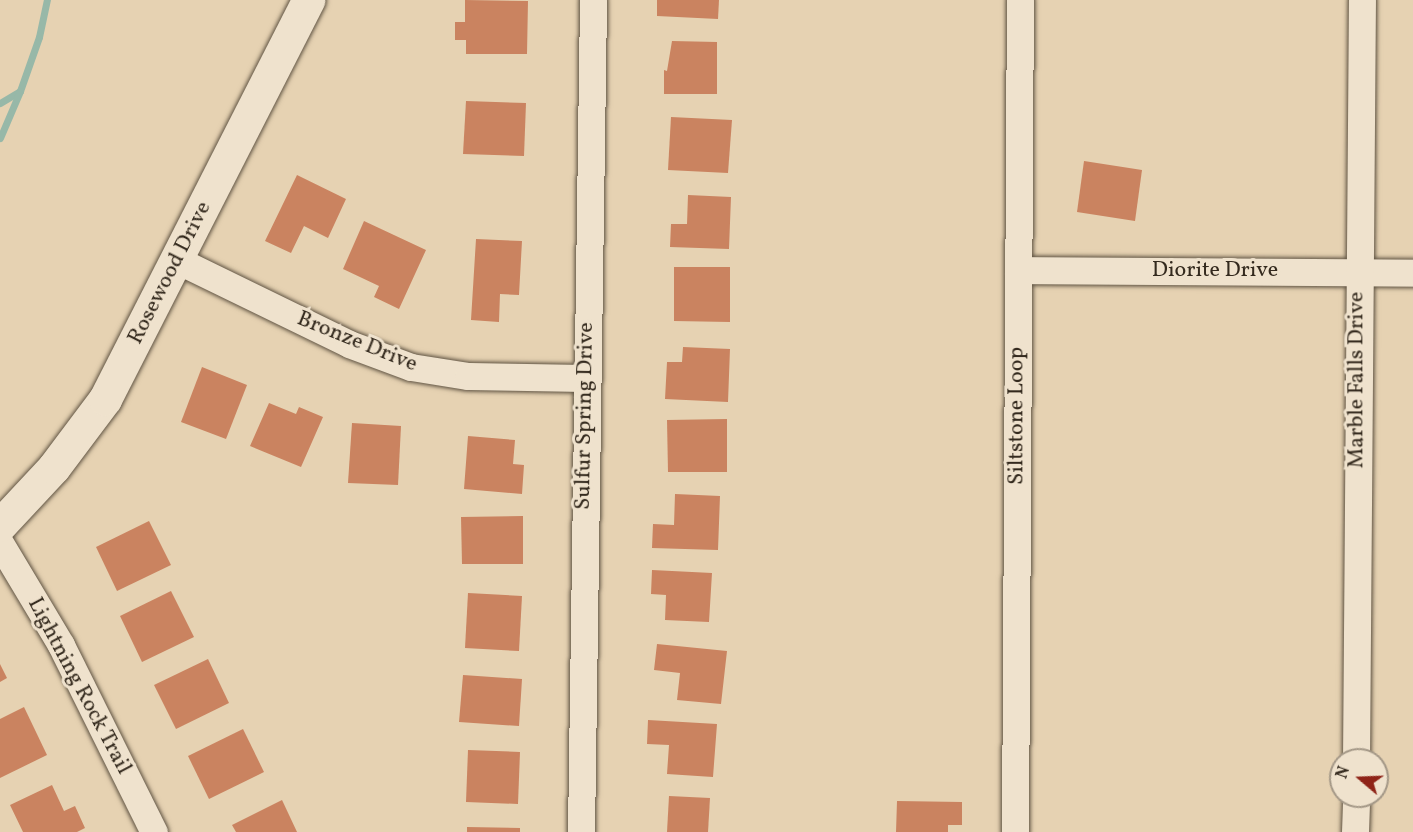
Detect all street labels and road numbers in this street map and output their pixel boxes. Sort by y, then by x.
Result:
street label: Rosewood Drive [123,197,217,349]
street label: Diorite Drive [1152,258,1278,284]
street label: Marble Falls Drive [1344,292,1370,468]
street label: Bronze Drive [293,306,421,378]
street label: Sulfur Spring Drive [570,322,600,510]
street label: Siltstone Loop [1004,347,1030,485]
street label: Lightning Rock Trail [21,593,137,779]

